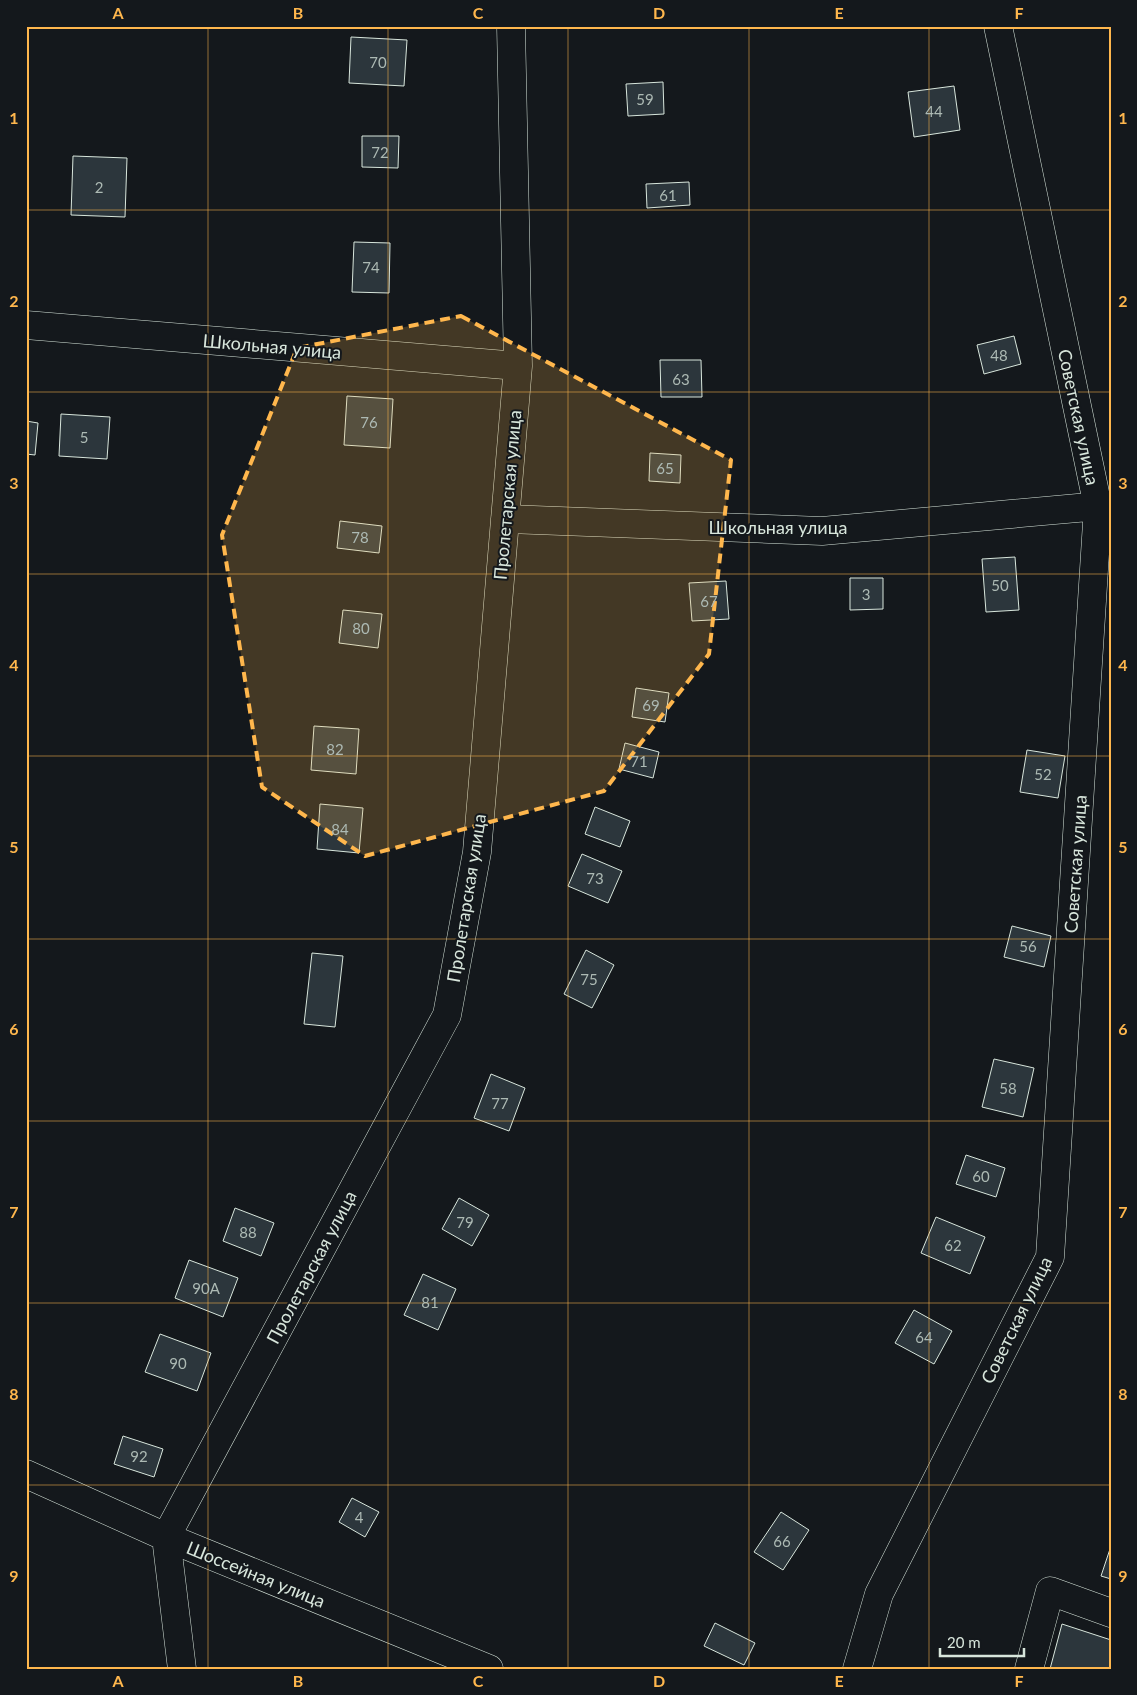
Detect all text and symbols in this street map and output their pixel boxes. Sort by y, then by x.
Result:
text: A [111,3,124,22]
text: B [293,3,303,22]
text: C [473,3,484,22]
text: D [653,3,665,22]
text: E [834,3,844,22]
text: F [1014,3,1024,22]
house number: 70 [369,53,387,71]
house number: 59 [636,90,654,108]
house number: 44 [925,102,943,120]
text: 1 [9,108,19,127]
text: 1 [1118,108,1128,127]
house number: 72 [371,143,389,161]
house number: 2 [95,178,103,196]
house number: 61 [659,186,677,204]
house number: 74 [362,258,380,276]
text: 2 [9,291,19,310]
text: 2 [1118,291,1128,310]
street label: Школьная улица [202,329,342,363]
house number: 48 [990,346,1008,364]
street label: Советская улица [1054,347,1104,487]
house number: 63 [672,370,690,388]
street label: Пролетарская улица [489,409,525,581]
house number: 76 [360,413,378,431]
house number: 5 [80,428,88,446]
house number: 65 [656,459,674,477]
text: 3 [9,473,19,492]
text: 3 [1118,473,1128,492]
street label: Школьная улица [708,516,848,538]
house number: 78 [351,528,369,546]
house number: 50 [991,576,1009,594]
house number: 3 [862,585,870,603]
house number: 67 [700,592,718,610]
house number: 80 [352,619,370,637]
text: 4 [9,655,19,674]
text: 4 [1118,655,1128,674]
house number: 69 [642,696,660,714]
house number: 82 [326,740,344,758]
house number: 71 [630,752,648,770]
house number: 52 [1034,765,1052,783]
street label: Советская улица [1059,794,1091,934]
street label: Пролетарская улица [442,812,490,984]
house number: 84 [331,820,349,838]
text: 5 [9,837,19,856]
text: 5 [1118,837,1128,856]
house number: 73 [586,869,604,887]
house number: 56 [1019,937,1037,955]
house number: 75 [580,970,598,988]
text: 6 [9,1019,19,1038]
text: 6 [1118,1019,1128,1038]
house number: 58 [999,1079,1017,1097]
house number: 77 [491,1094,509,1112]
house number: 60 [972,1167,990,1185]
street label: Пролетарская улица [261,1187,361,1347]
text: 7 [9,1202,19,1221]
text: 7 [1118,1202,1128,1221]
house number: 79 [456,1213,474,1231]
house number: 88 [239,1223,257,1241]
house number: 62 [944,1236,962,1254]
street label: Советская улица [976,1253,1056,1387]
house number: 90А [192,1279,221,1297]
house number: 81 [421,1293,439,1311]
house number: 64 [915,1328,933,1346]
house number: 90 [169,1354,187,1372]
text: 8 [9,1384,19,1403]
text: 8 [1118,1384,1128,1403]
house number: 92 [130,1447,148,1465]
house number: 4 [355,1508,364,1526]
house number: 66 [773,1532,791,1550]
street label: Шоссейная улица [183,1536,329,1612]
text: 9 [9,1566,19,1585]
text: 9 [1118,1566,1128,1585]
scale bar [940,1625,1023,1657]
text: 20 m [947,1633,981,1651]
text: A [111,1671,124,1690]
text: B [293,1671,303,1690]
text: C [473,1671,484,1690]
text: D [653,1671,665,1690]
text: E [834,1671,844,1690]
text: F [1014,1671,1024,1690]

